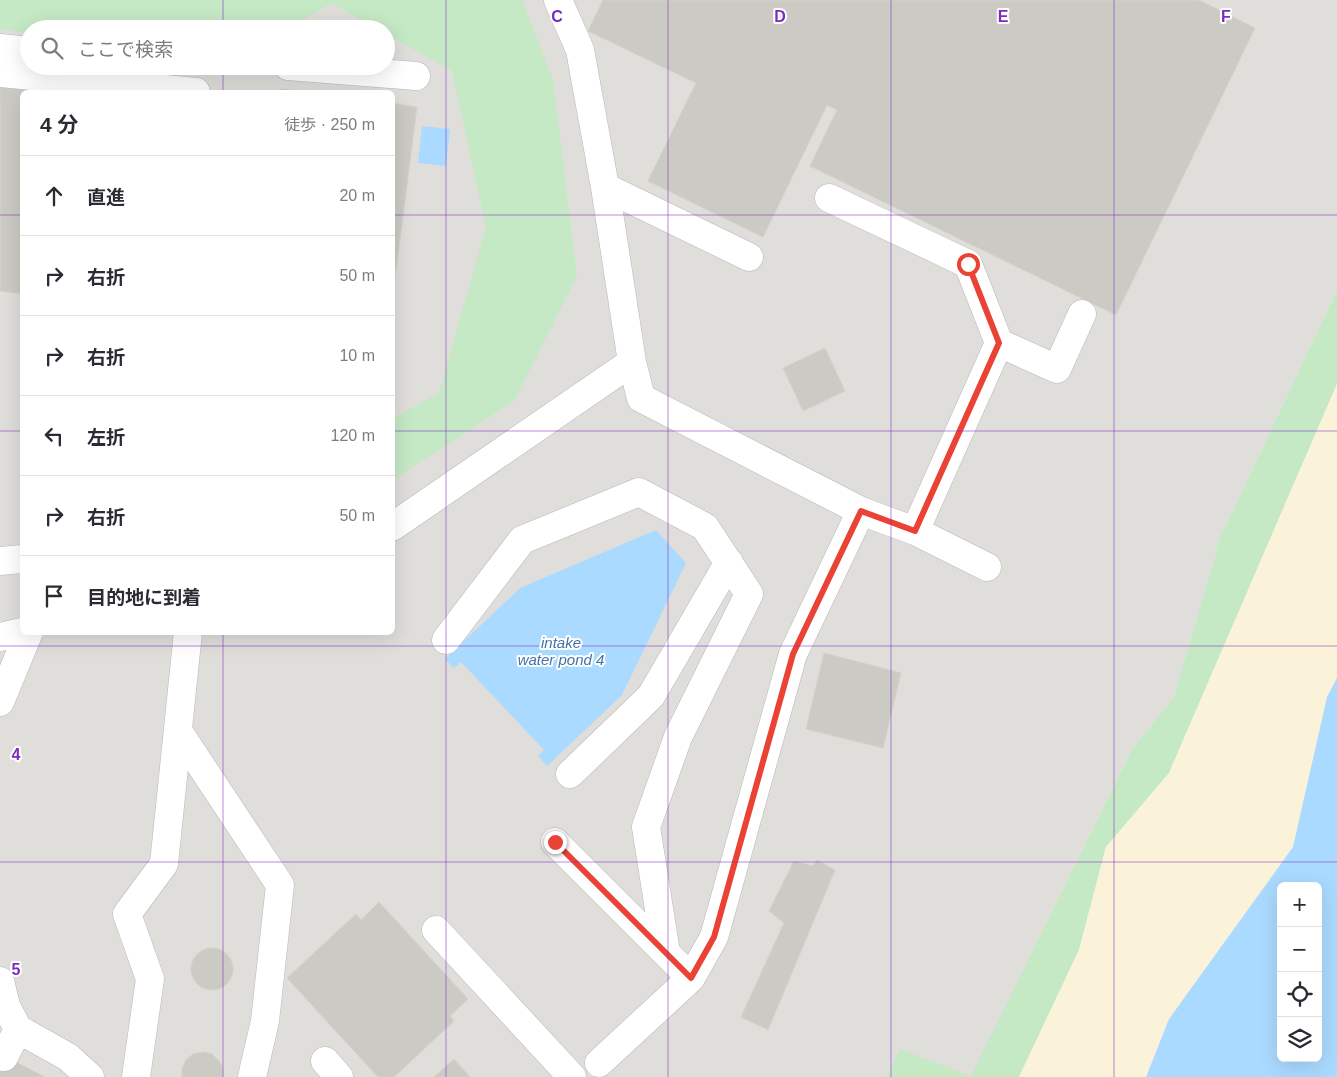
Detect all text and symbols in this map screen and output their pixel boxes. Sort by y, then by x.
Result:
text: C [551,8,563,25]
text: D [774,8,786,25]
text: E [998,8,1009,25]
text: F [1221,8,1231,25]
search box [20,20,395,75]
icon: search [38,34,66,62]
text: ここで検索 [78,39,173,60]
text: 4 分 [40,113,79,136]
text: 徒歩 · 250 m [284,116,375,133]
icon: ahead [40,182,68,210]
text: 直進 [87,187,125,208]
text: 20 m [339,187,375,204]
route start [957,253,980,276]
icon: right [40,262,68,290]
text: 右折 [87,267,125,288]
text: 50 m [339,267,375,284]
icon: right [40,342,68,370]
text: 右折 [87,347,125,368]
text: 10 m [339,347,375,364]
icon: left [40,422,68,450]
text: 左折 [87,427,125,448]
text: 120 m [331,427,375,444]
icon: right [40,502,68,530]
text: 右折 [87,507,125,528]
text: 50 m [339,507,375,524]
icon: arrive [40,582,68,610]
text: 目的地に到着 [87,587,201,608]
water label: intake water pond 4 [518,634,604,668]
text: 4 [12,746,21,763]
route end [544,831,567,854]
map controls [1277,882,1322,1062]
button: + [1277,882,1322,927]
button: − [1277,927,1322,972]
text: 5 [12,961,21,978]
button: locate [1277,972,1322,1017]
button: layers [1277,1017,1322,1062]

